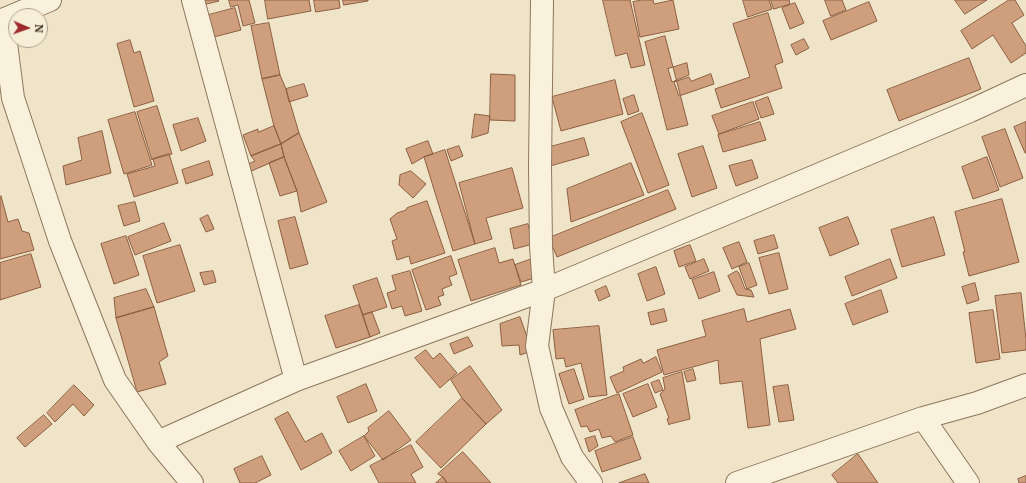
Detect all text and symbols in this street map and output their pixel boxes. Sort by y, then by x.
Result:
north arrow [8,8,48,48]
text: N [32,24,46,33]

